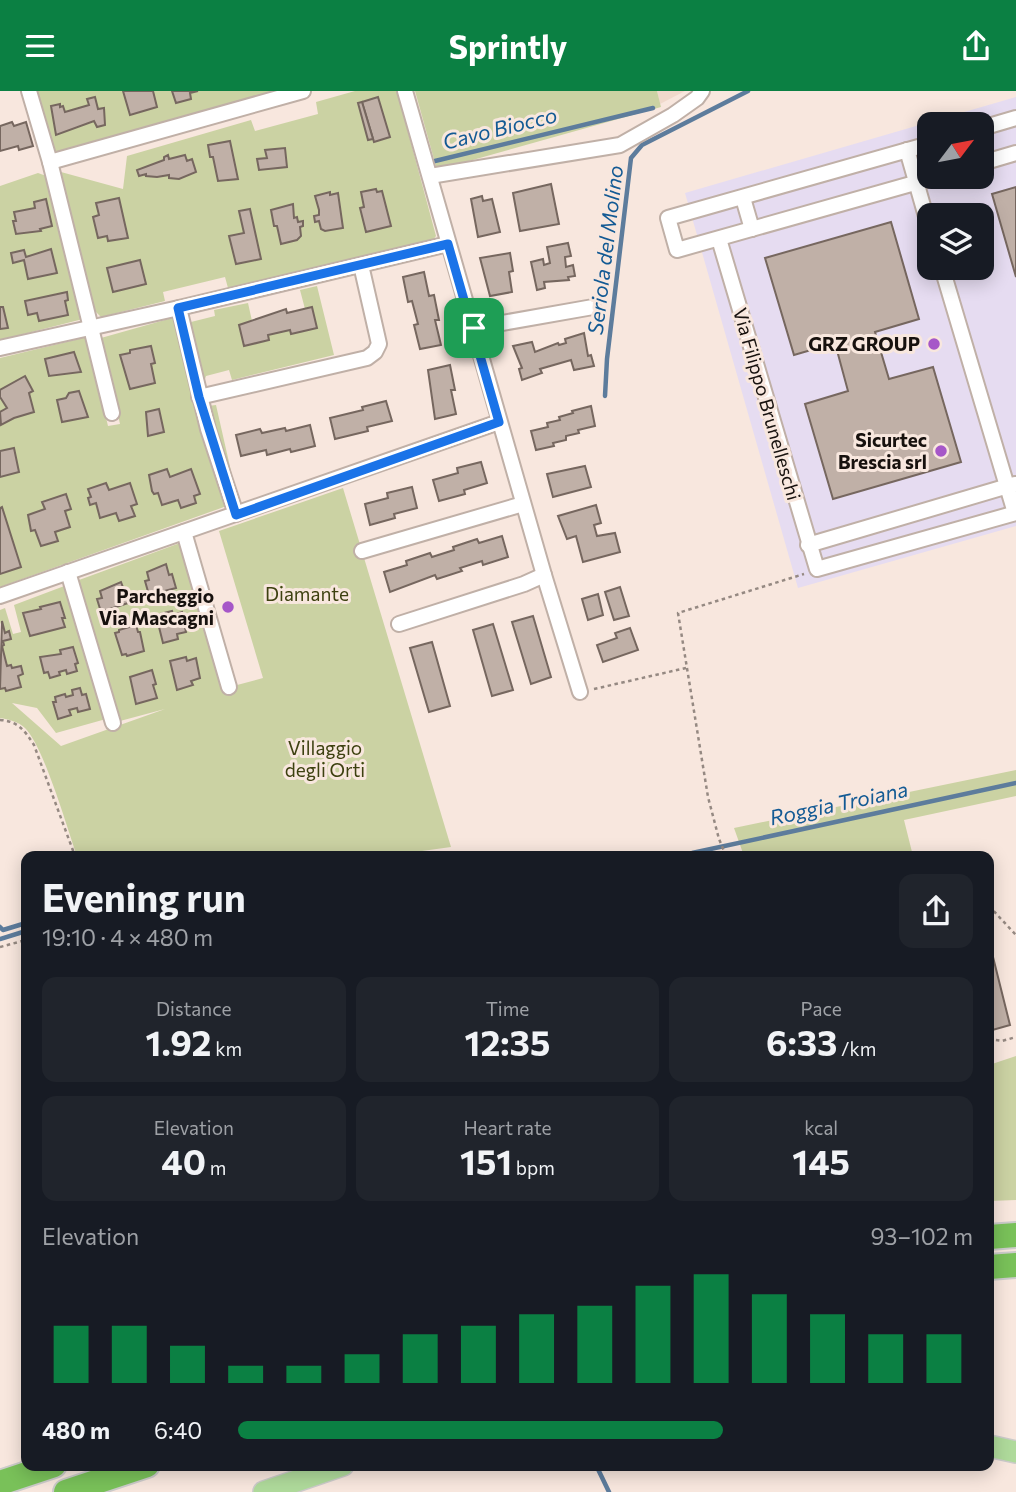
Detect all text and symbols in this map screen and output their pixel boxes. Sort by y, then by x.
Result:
text: Sprintly [449,26,567,66]
icon: menu [21,27,59,65]
icon: share [957,27,995,65]
water label: Cavo Biocco [440,101,559,154]
north arrow [917,112,994,189]
map controls [917,112,994,280]
water label: Seriola del Molino [582,164,627,336]
button: layers [917,203,994,280]
pin [444,298,504,358]
street label: Via Filippo Brunelleschi [729,305,806,503]
icon: arrive [455,309,493,347]
place label: GRZ GROUP [808,332,920,355]
marker: GRZ GROUP [926,336,942,352]
place label: Sicurtec Brescia srl [838,428,927,473]
marker: Sicurtec Brescia srl [933,443,949,459]
park label: Diamante [265,582,349,605]
place label: Parcheggio Via Mascagni [99,584,214,629]
marker: Parcheggio Via Mascagni [220,599,236,615]
park label: Villaggio degli Orti [285,736,365,781]
water label: Roggia Troiana [767,776,910,829]
text: Evening run [42,873,246,920]
button: share [899,874,973,948]
text: 19:10 · 4 × 480 m [42,923,213,951]
text: Distance [156,997,232,1020]
text: Time [486,997,529,1020]
text: Pace [801,997,842,1020]
text: 1.92 [146,1020,212,1063]
text: 12:35 [465,1020,550,1063]
text: 6:33 [766,1020,837,1063]
text: km [212,1037,242,1060]
text: /km [837,1037,876,1060]
text: Elevation [154,1116,234,1139]
text: Heart rate [463,1116,552,1139]
text: kcal [804,1116,838,1139]
text: 40 [161,1139,206,1182]
text: 151 [460,1139,512,1182]
text: 145 [792,1139,850,1182]
text: m [206,1156,226,1179]
text: bpm [512,1156,555,1179]
text: Elevation [42,1222,139,1250]
text: 93–102 m [870,1222,973,1250]
text: 480 m [42,1416,110,1444]
text: 6:40 [154,1416,202,1444]

